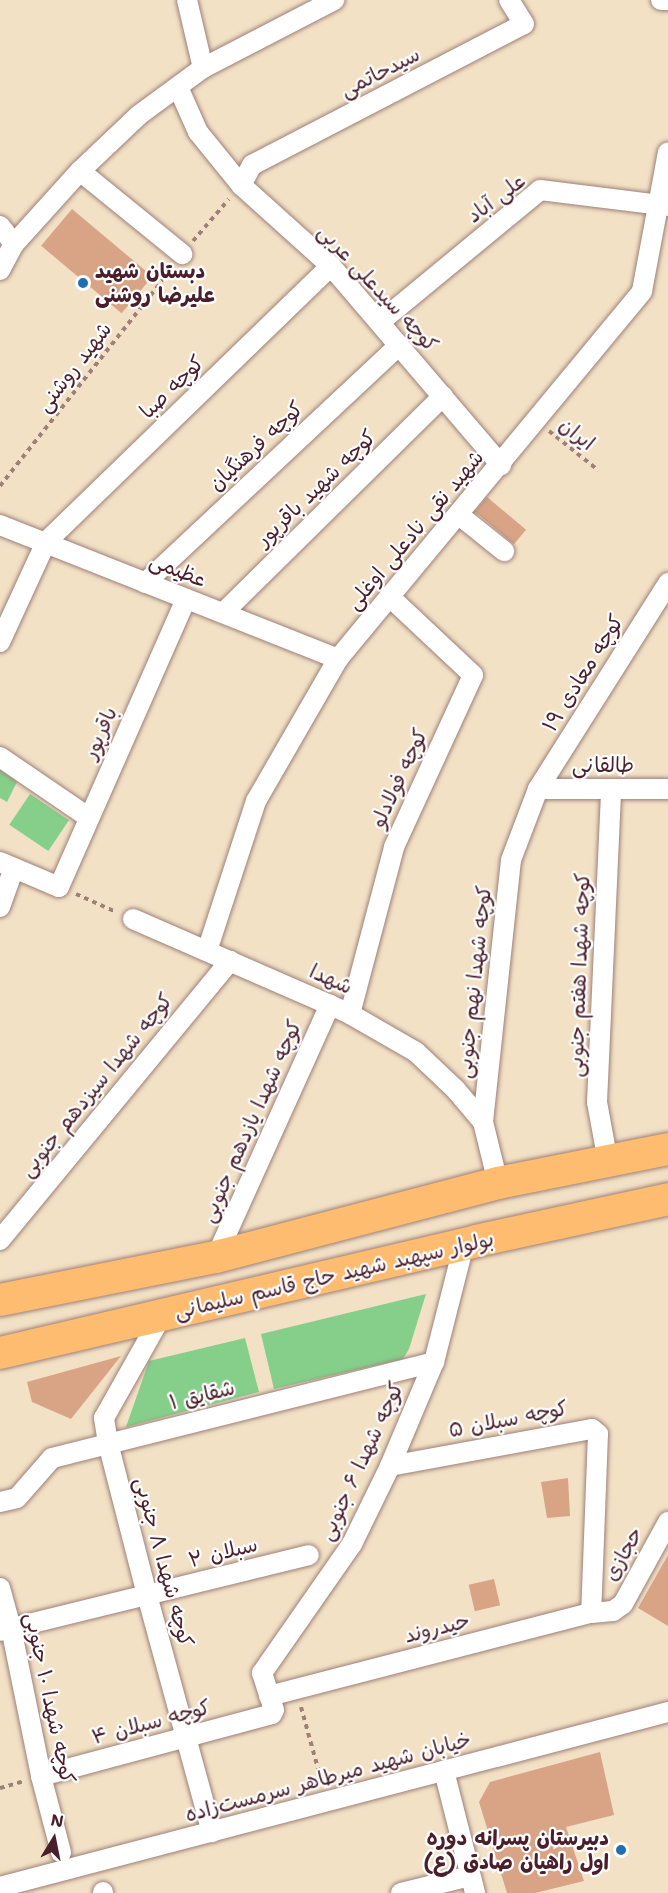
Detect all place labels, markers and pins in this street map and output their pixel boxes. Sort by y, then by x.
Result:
place label: دبستان شهید علیرضا روشنی [95,258,215,308]
marker: دبستان شهید علیرضا روشنی [76,276,90,290]
place label: دبیرستان پسرانه دوره اول راهیان صادق (ع) [423,1825,609,1875]
marker: دبیرستان پسرانه دوره اول راهیان صادق (ع) [614,1843,628,1857]

